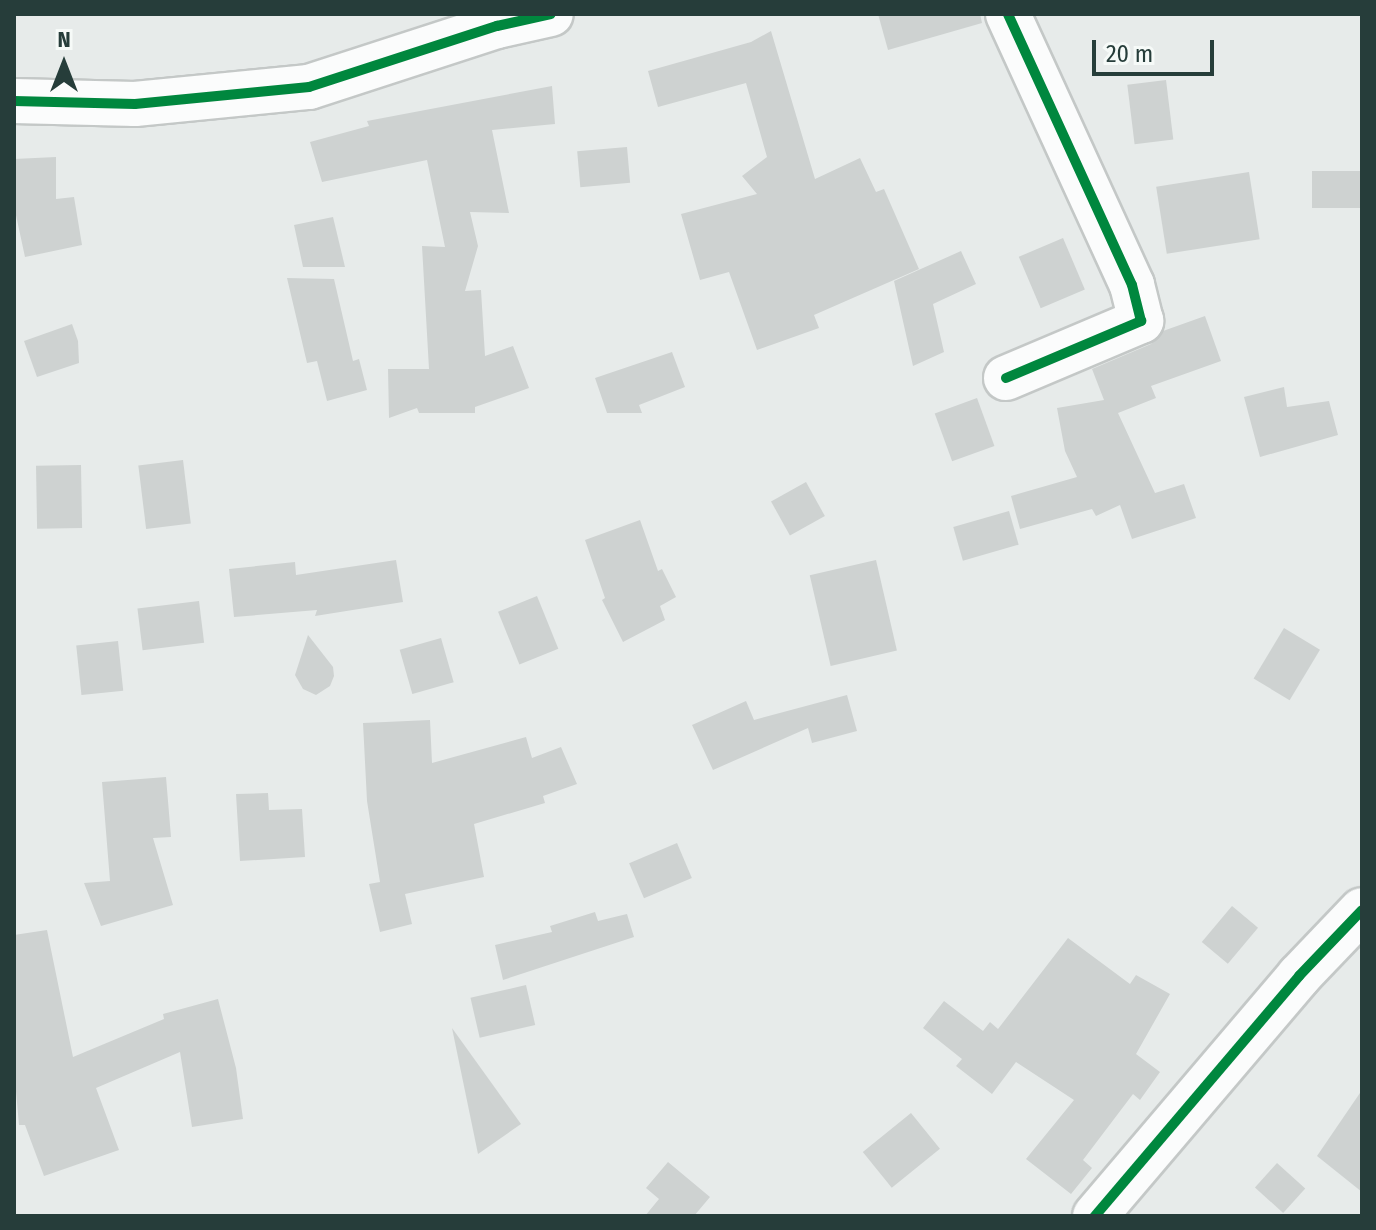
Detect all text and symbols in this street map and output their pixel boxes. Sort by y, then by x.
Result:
north arrow [24,24,104,104]
scale bar [1096,24,1218,74]
text: N [57,26,71,53]
text: 20 m [1106,40,1153,68]

